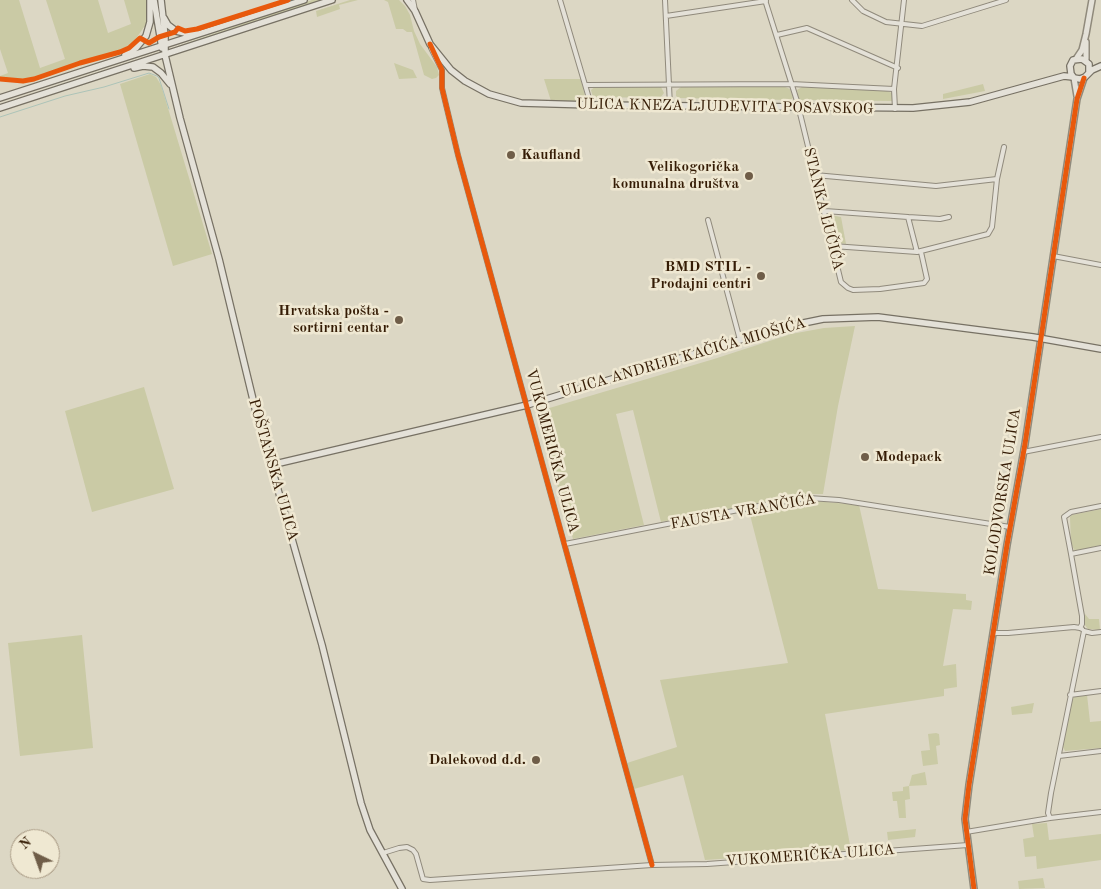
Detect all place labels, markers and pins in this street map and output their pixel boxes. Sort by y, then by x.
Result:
place label: Kaufland [521,146,581,164]
marker: Kaufland [505,149,517,161]
place label: Velikogorička komunalna društva [612,158,739,193]
marker: Velikogorička komunalna društva [743,170,755,182]
place label: BMD STIL - Prodajni centri [650,258,751,293]
marker: BMD STIL - Prodajni centri [755,270,767,282]
place label: Hrvatska pošta - sortirni centar [278,302,389,337]
marker: Hrvatska pošta - sortirni centar [393,314,405,326]
place label: Modepack [875,448,942,466]
marker: Modepack [859,451,871,463]
place label: Dalekovod d.d. [428,751,526,769]
marker: Dalekovod d.d. [530,754,542,766]

